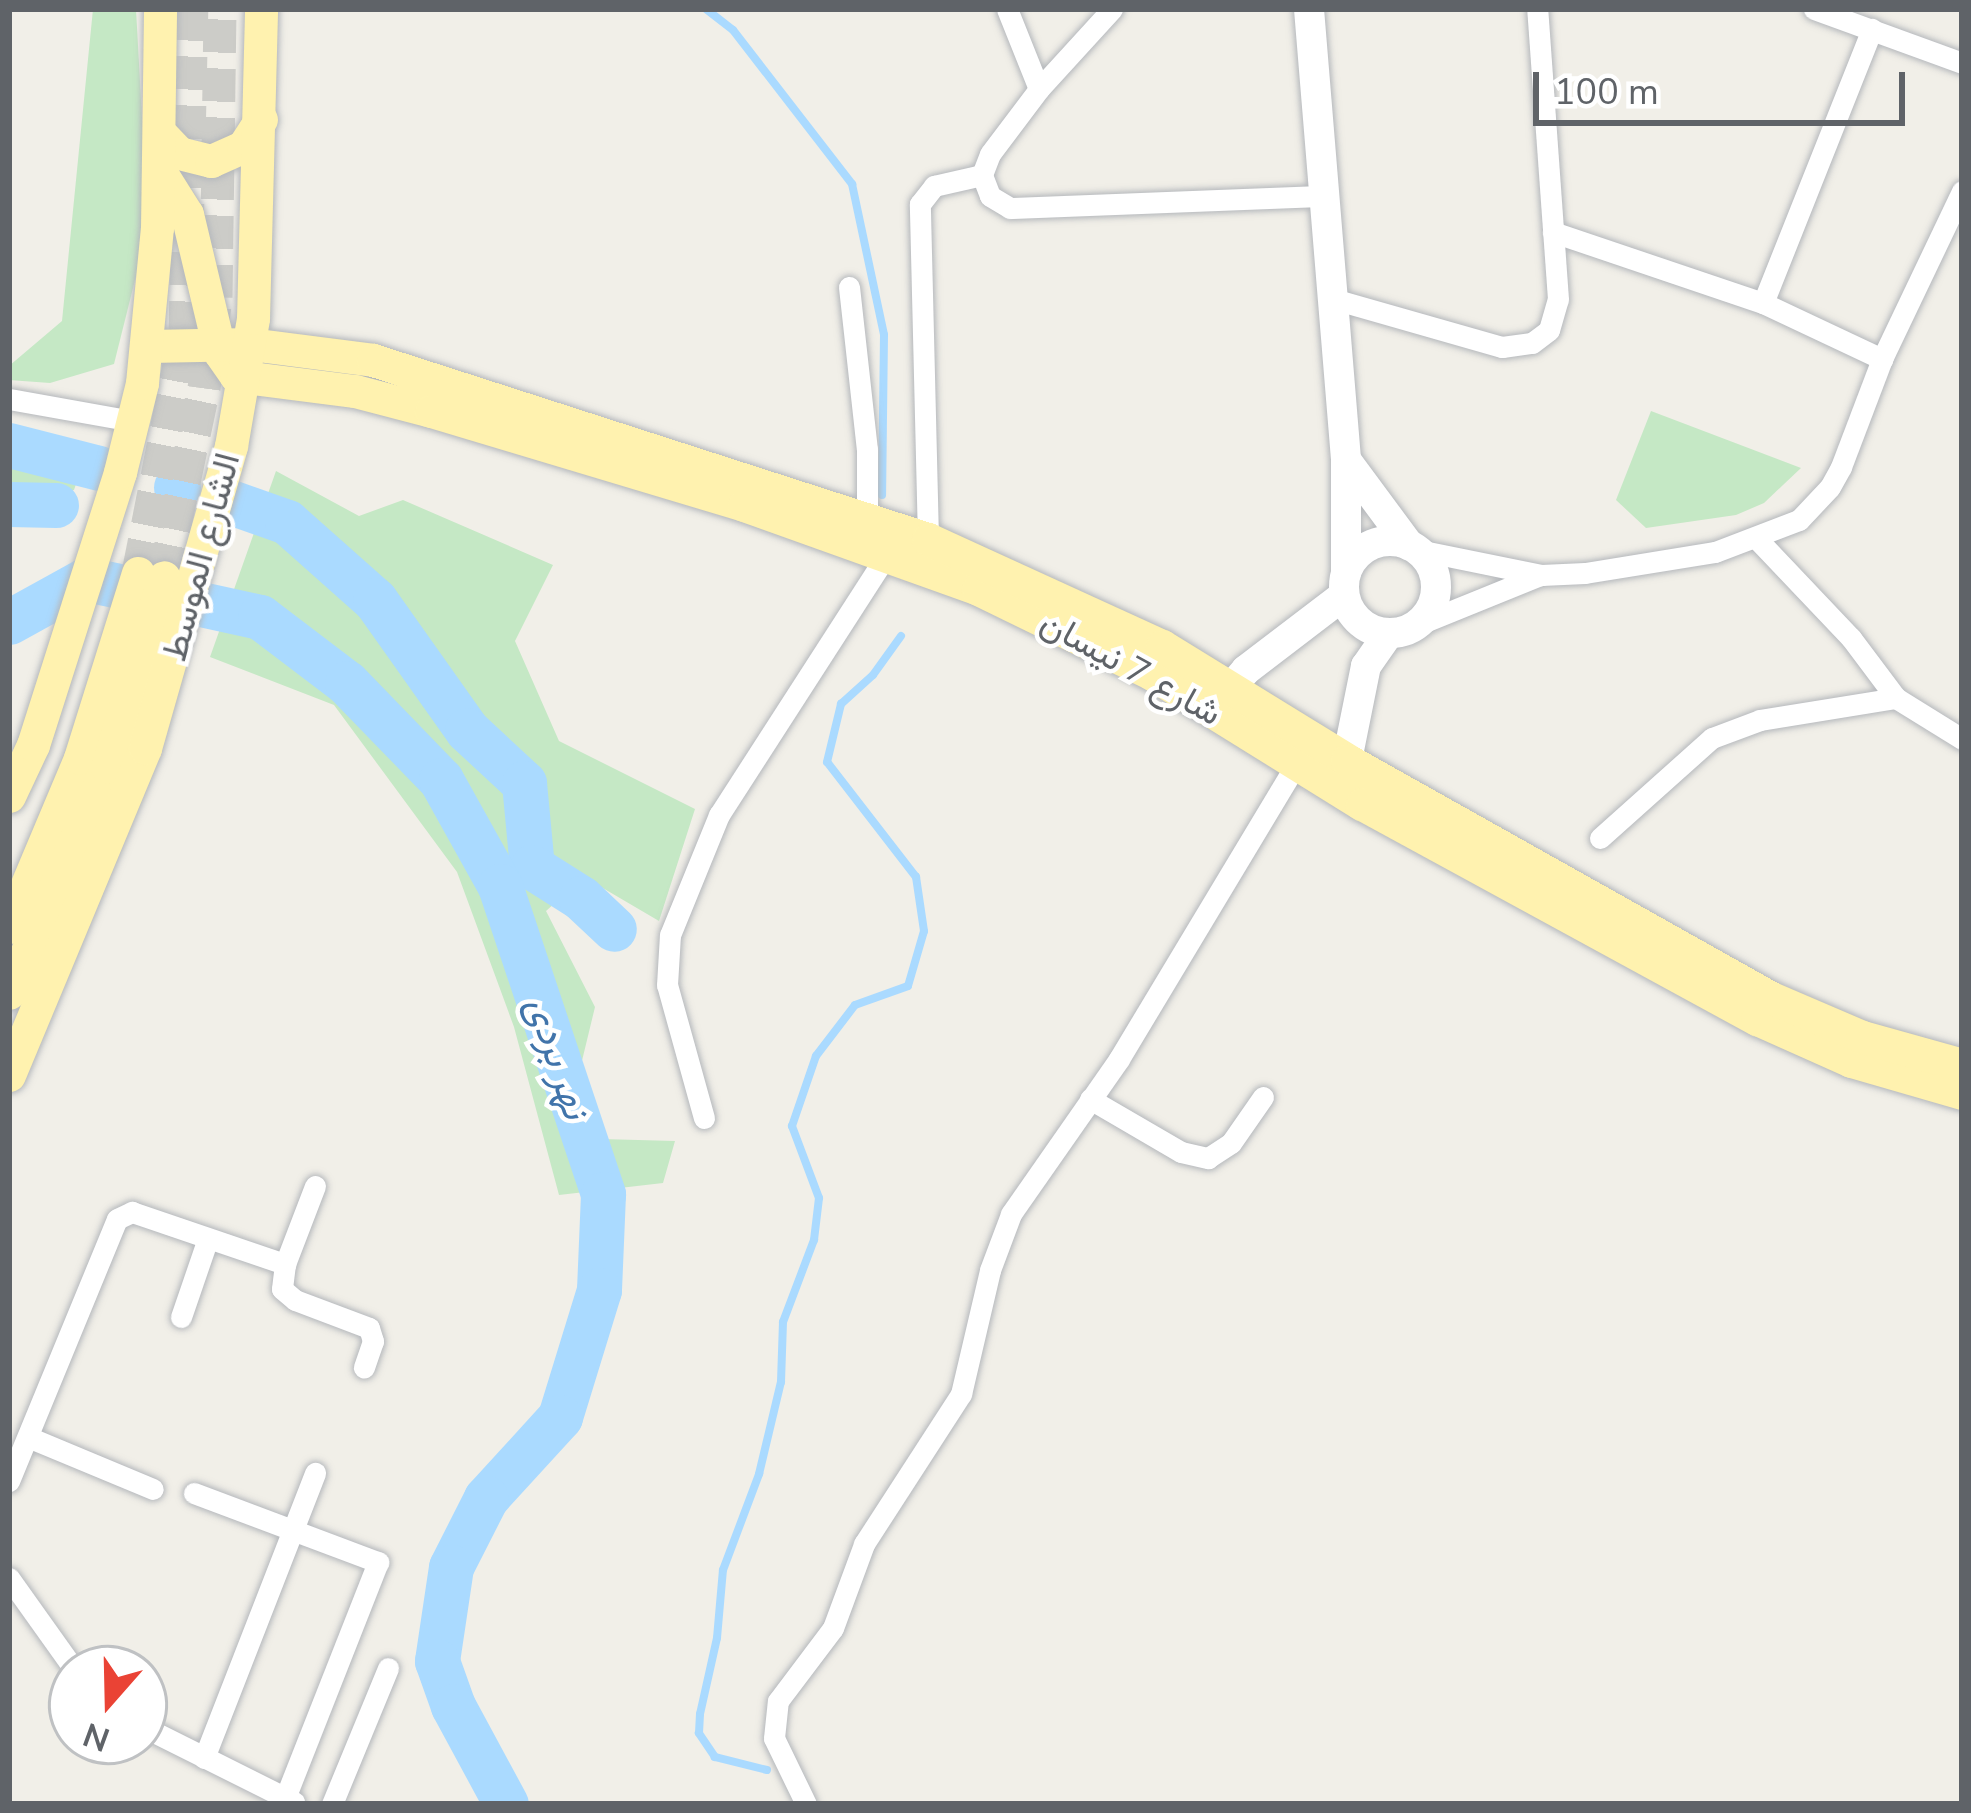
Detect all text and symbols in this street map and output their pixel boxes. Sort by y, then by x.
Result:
scale bar [1539,48,1911,122]
text: 100 m [1554,68,1659,117]
street label: الشارع الموسط [152,448,250,666]
street label: شارع 7 نيسان [1033,601,1229,735]
water label: نهر بردى [515,991,599,1125]
north arrow [48,1645,168,1765]
text: N [77,1711,116,1762]

